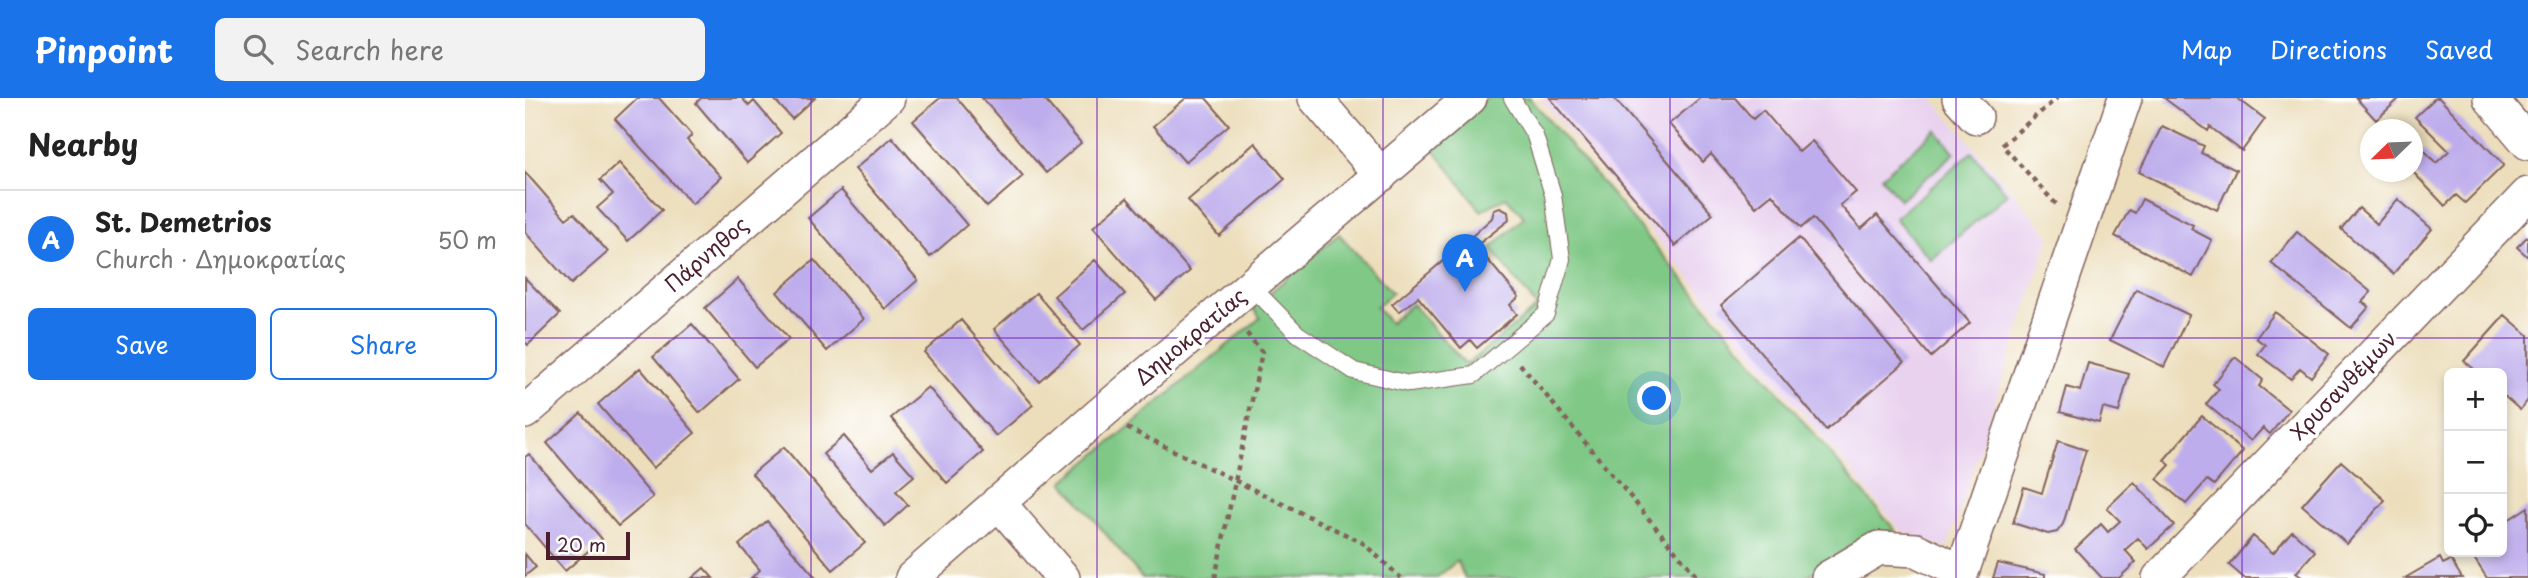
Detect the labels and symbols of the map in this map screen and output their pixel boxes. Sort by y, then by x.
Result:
north arrow [2360,119,2423,182]
street label: Πάρνηθος [657,208,755,299]
pin: A [1442,234,1488,292]
street label: Δημοκρατίας [1127,279,1253,392]
street label: Χρυσανθέμων [2282,323,2403,447]
your location [1637,381,1671,415]
scale bar [546,529,630,561]

